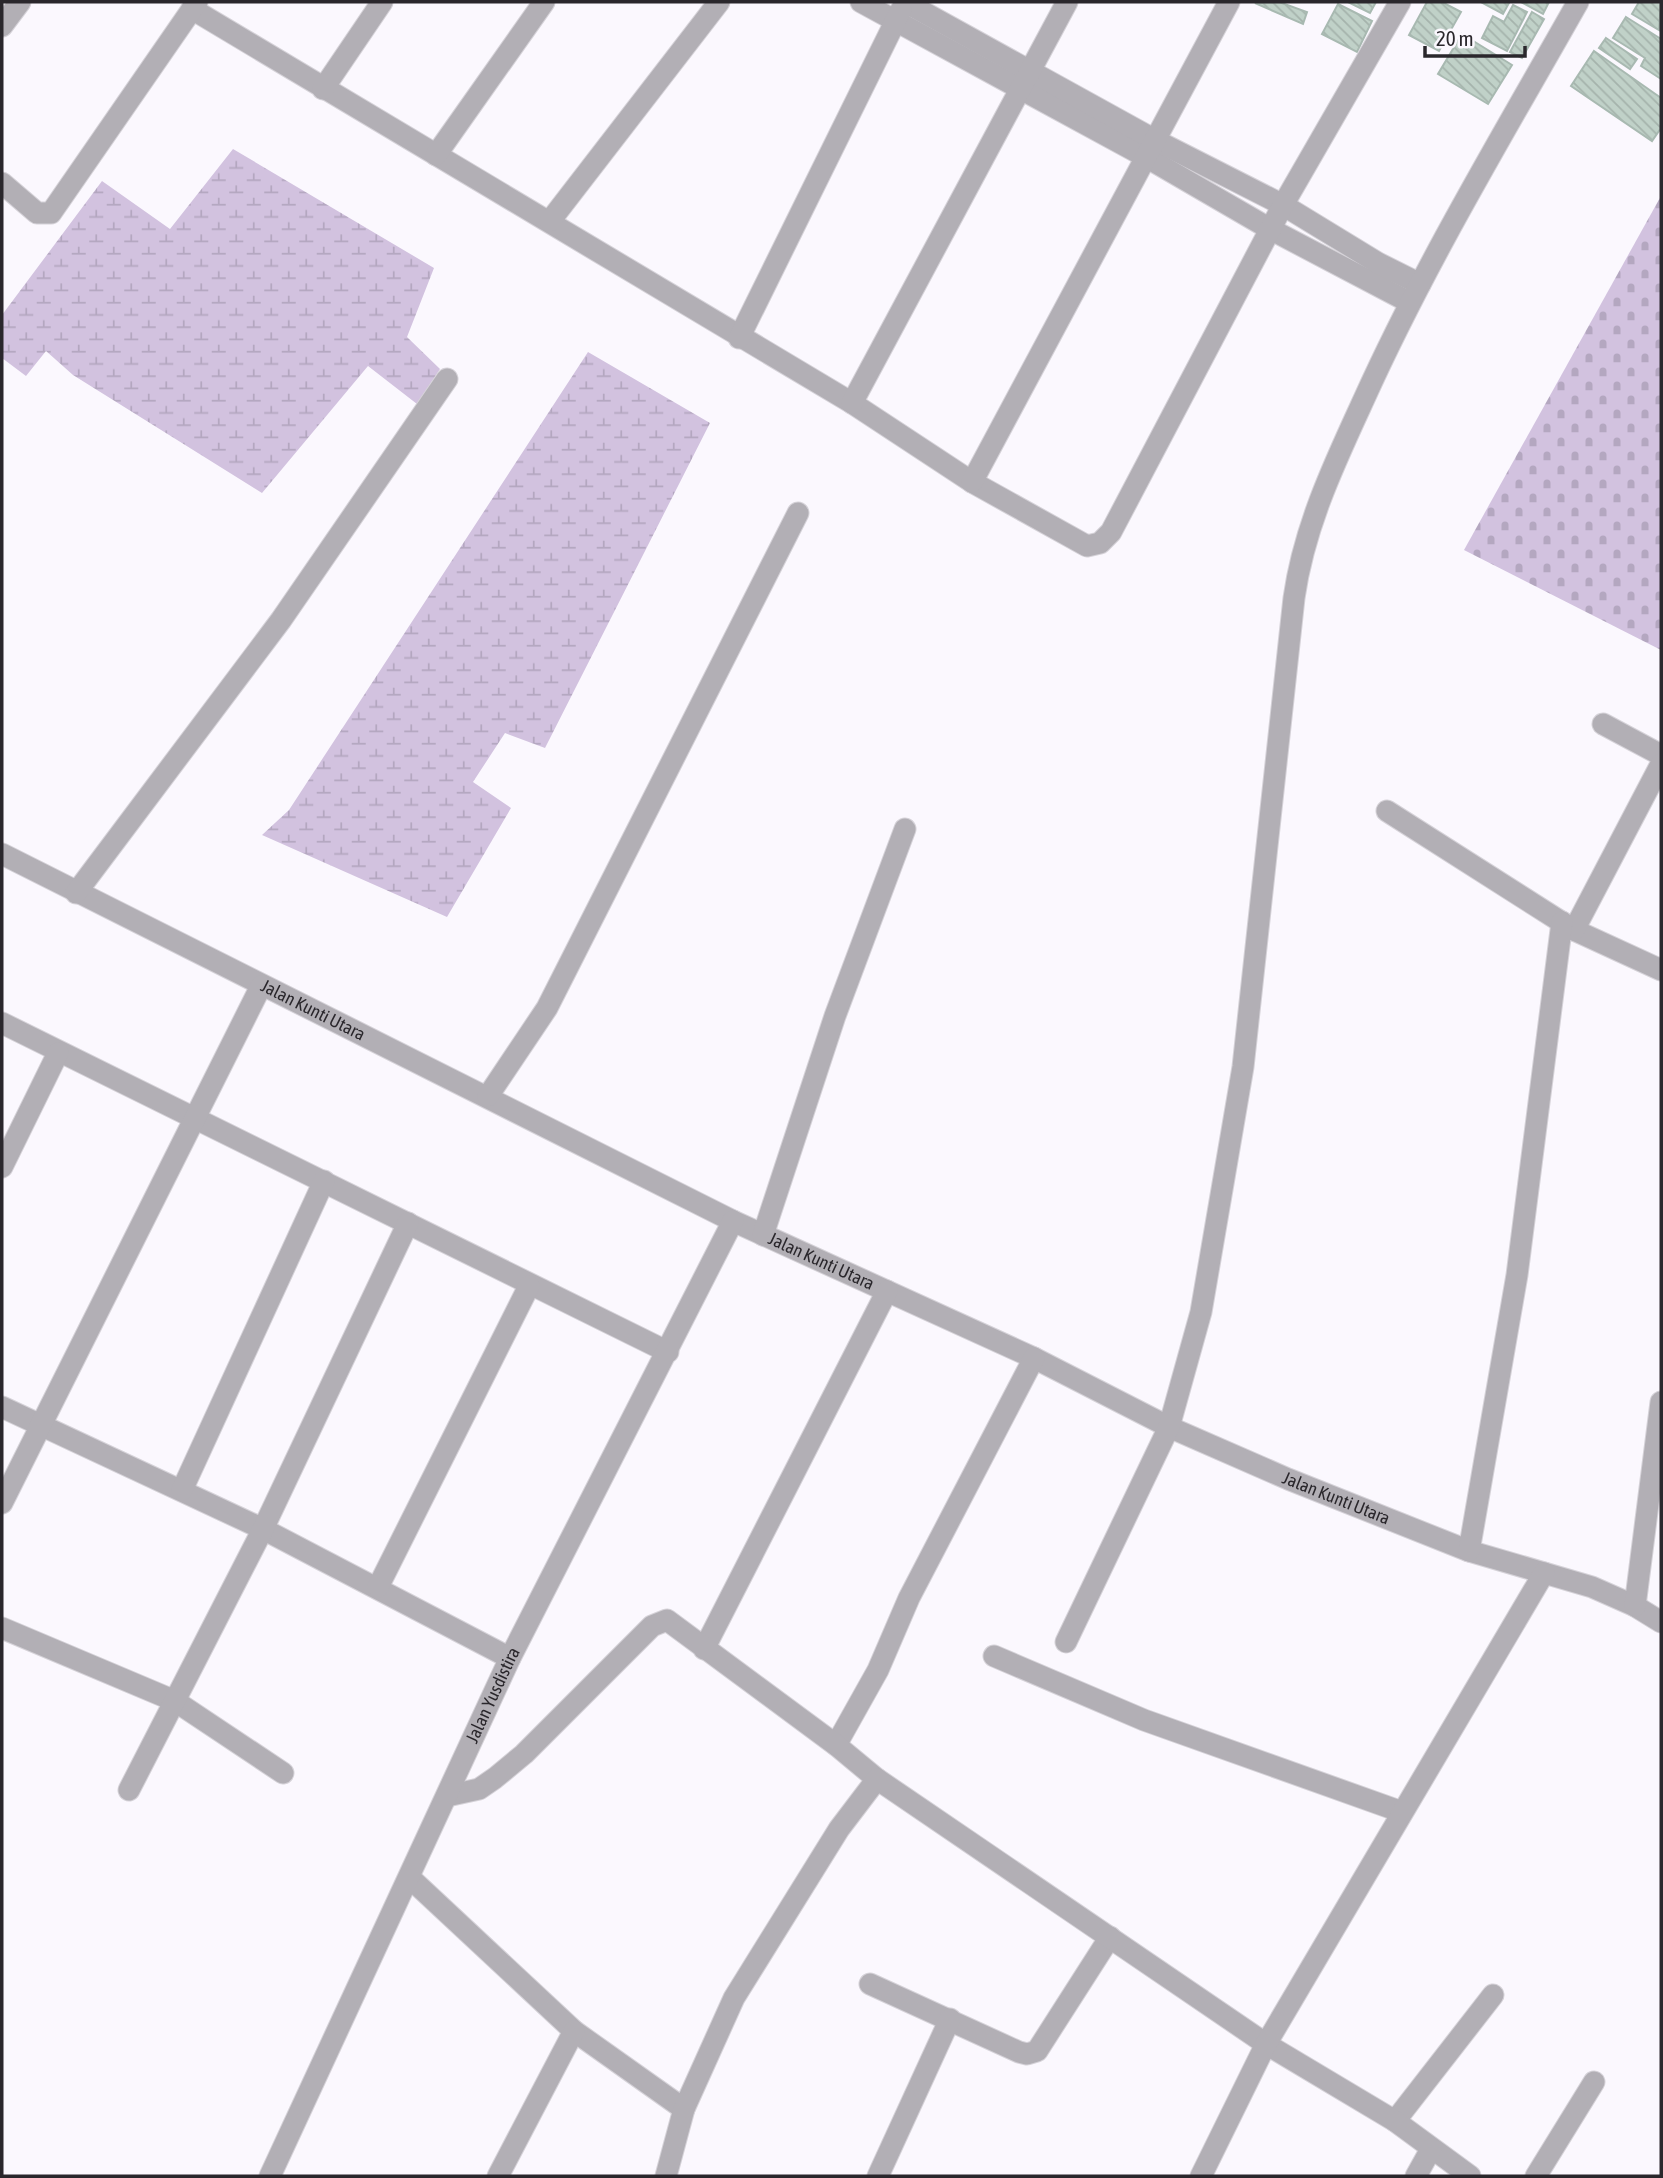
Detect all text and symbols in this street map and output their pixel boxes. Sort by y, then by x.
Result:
scale bar [1425,14,1525,58]
text: 20 m [1436,26,1474,50]
street label: Jalan Kunti Utara [258,975,369,1045]
street label: Jalan Kunti Utara [765,1228,878,1294]
street label: Jalan Kunti Utara [1279,1467,1393,1529]
street label: Jalan Yusdistira [461,1643,524,1746]

